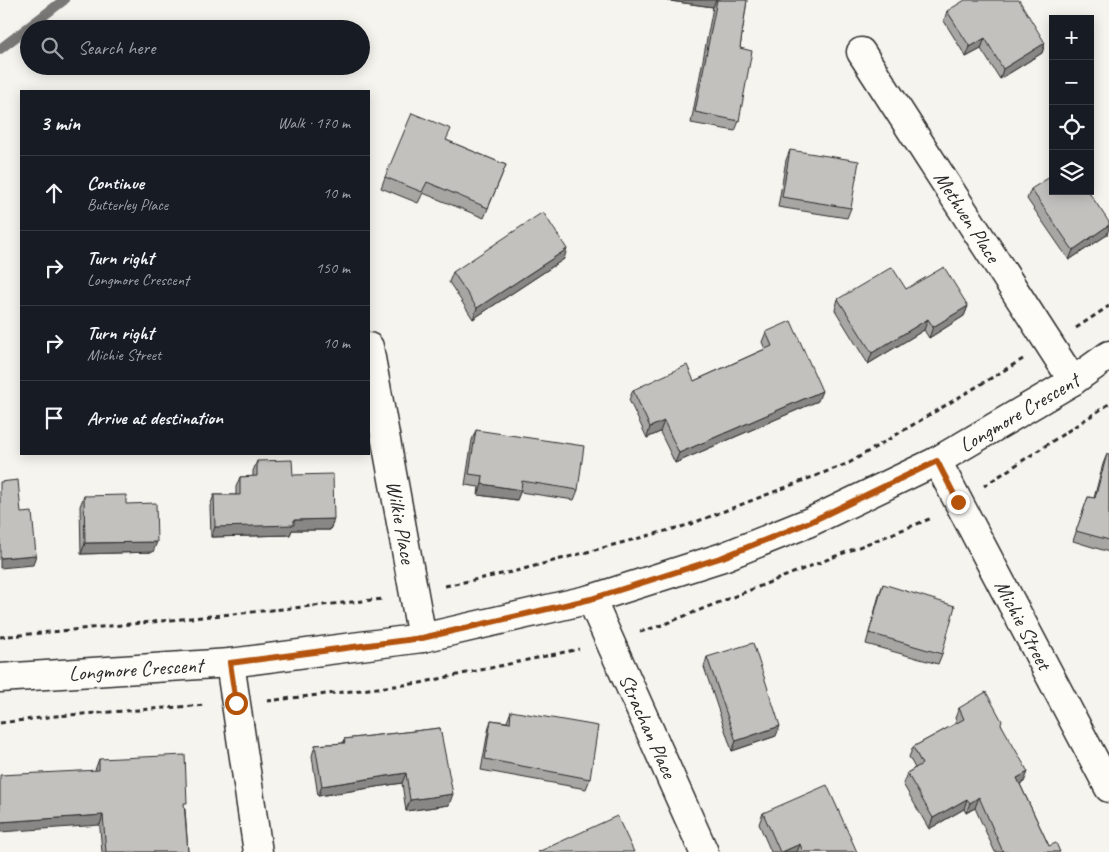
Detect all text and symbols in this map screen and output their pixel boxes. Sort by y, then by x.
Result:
map controls [1049,15,1094,195]
button: + [1049,15,1094,60]
search box [20,20,370,75]
icon: search [38,34,66,62]
text: Search here [78,36,155,60]
button: − [1049,60,1094,105]
button: locate [1049,105,1094,150]
text: 3 min [40,110,80,136]
text: Walk · 170 m [278,113,350,133]
button: layers [1049,150,1094,195]
street label: Methven Place [928,166,1007,269]
text: Continue [87,171,144,195]
icon: ahead [40,179,68,207]
text: 10 m [323,183,350,203]
text: Butterley Place [87,195,168,215]
text: Turn right [87,246,154,270]
icon: right [40,254,68,282]
text: 150 m [316,258,350,278]
text: Longmore Crescent [87,270,189,290]
text: Turn right [87,321,154,345]
icon: right [40,329,68,357]
text: 10 m [323,333,350,353]
text: Michie Street [87,345,161,365]
street label: Longmore Crescent [955,366,1087,458]
icon: arrive [40,404,68,432]
text: Arrive at destination [87,406,223,430]
street label: Wilkie Place [381,479,421,567]
route end [947,491,970,514]
street label: Michie Street [989,576,1058,676]
street label: Longmore Crescent [68,652,207,686]
street label: Strachan Place [613,670,683,784]
route start [225,692,248,715]

